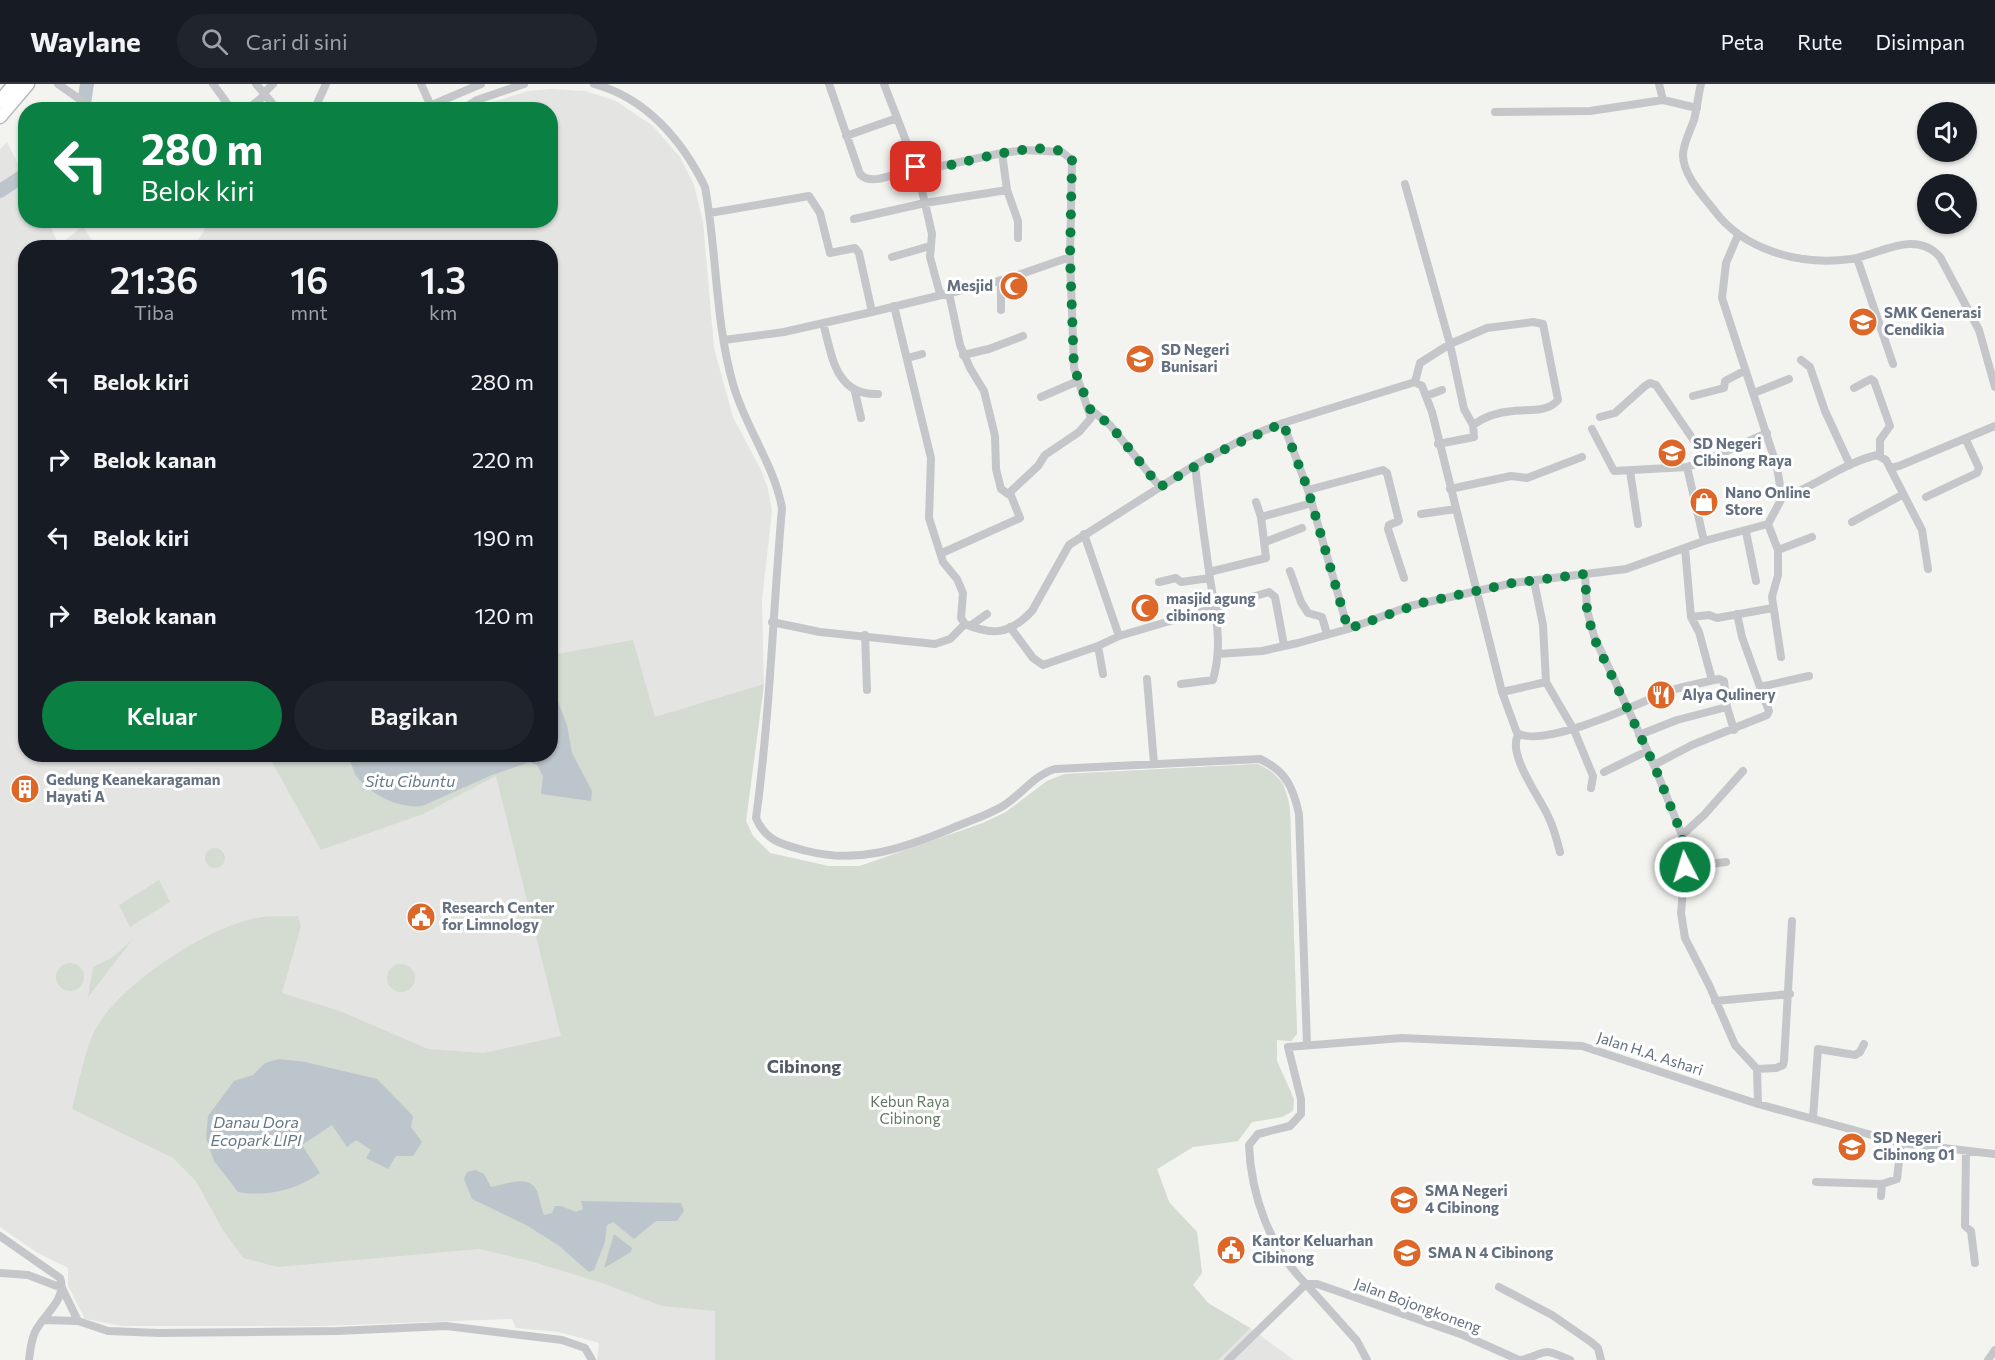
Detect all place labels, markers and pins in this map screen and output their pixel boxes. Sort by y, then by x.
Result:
pin [890,141,941,192]
mosque icon: Mesjid [998,270,1030,302]
place label: Mesjid [947,276,993,294]
place label: SMK Generasi Cendikia [1884,303,1981,338]
school or university icon: SMK Generasi Cendikia [1847,306,1879,338]
place label: SD Negeri Bunisari [1161,340,1229,375]
school or university icon: SD Negeri Bunisari [1124,343,1156,375]
place label: SD Negeri Cibinong Raya [1693,434,1792,469]
school or university icon: SD Negeri Cibinong Raya [1656,437,1688,469]
place label: Nano Online Store [1725,483,1810,518]
shop icon: Nano Online Store [1688,486,1720,518]
place label: masjid agung cibinong [1166,589,1256,624]
mosque icon: masjid agung cibinong [1129,592,1161,624]
restaurant icon: Alya Qulinery [1645,679,1677,711]
place label: Alya Qulinery [1682,685,1777,703]
place label: Gedung Keanekaragaman Hayati A [46,770,220,805]
building icon: Gedung Keanekaragaman Hayati A [9,773,41,805]
place label: Research Center for Limnology [442,898,555,933]
public building icon: Research Center for Limnology [405,901,437,933]
place label: SD Negeri Cibinong 01 [1873,1128,1955,1163]
school or university icon: SD Negeri Cibinong 01 [1836,1131,1868,1163]
place label: SMA Negeri 4 Cibinong [1425,1181,1508,1216]
school or university icon: SMA Negeri 4 Cibinong [1388,1184,1420,1216]
place label: Kantor Keluarhan Cibinong [1252,1231,1373,1266]
public building icon: Kantor Keluarhan Cibinong [1215,1234,1247,1266]
school or university icon: SMA N 4 Cibinong [1391,1237,1423,1269]
place label: SMA N 4 Cibinong [1428,1243,1553,1261]

